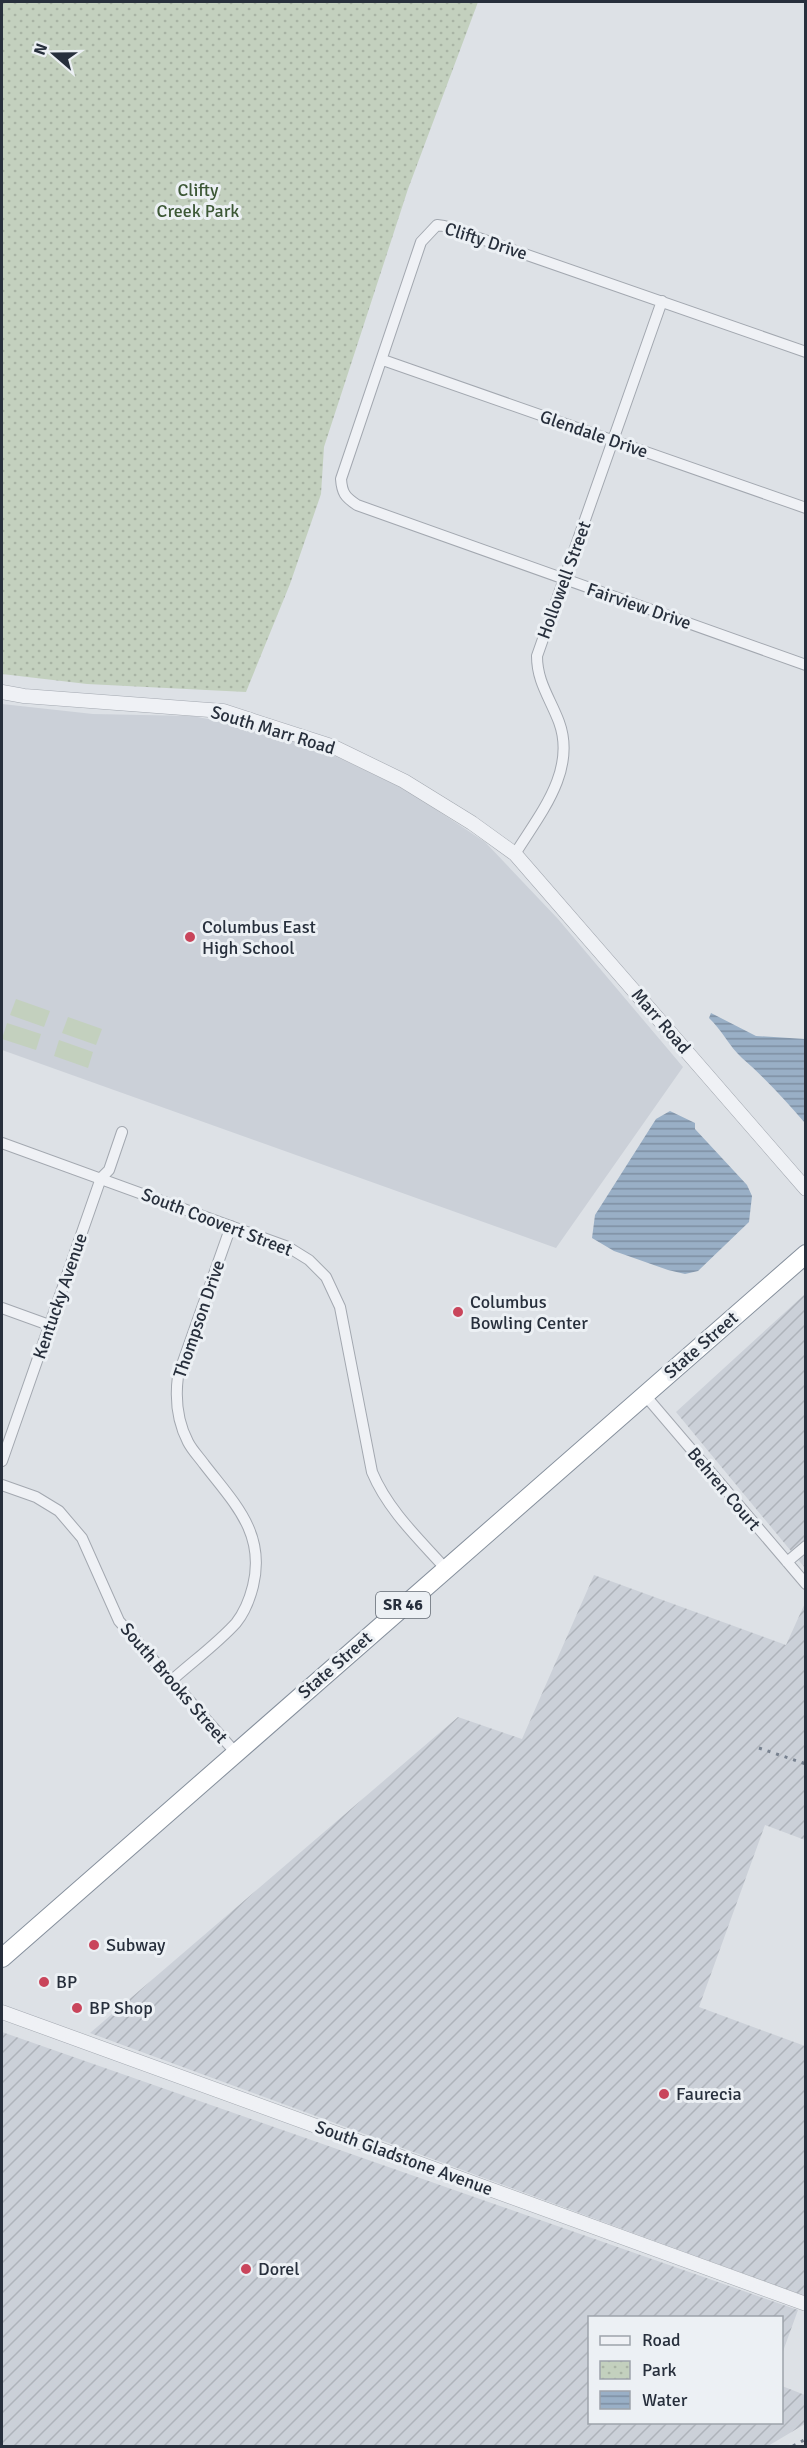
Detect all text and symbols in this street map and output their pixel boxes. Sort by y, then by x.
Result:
north arrow [24,24,84,84]
text: N [30,41,52,58]
park label: Clifty Creek Park [157,179,239,222]
street label: Clifty Drive [442,217,530,265]
street label: Glendale Drive [537,405,651,463]
street label: Hollowell Street [532,518,596,642]
street label: Fairview Drive [584,578,694,634]
street label: South Marr Road [208,701,338,759]
place label: Columbus East High School [202,916,316,959]
marker: Columbus East High School [183,930,197,944]
street label: Marr Road [627,984,695,1058]
street label: South Coovert Street [139,1183,295,1261]
street label: Kentucky Avenue [28,1230,92,1362]
street label: Thompson Drive [169,1257,229,1381]
place label: Columbus Bowling Center [470,1291,588,1334]
marker: Columbus Bowling Center [451,1305,465,1319]
street label: State Street [659,1307,743,1383]
street label: Behren Court [683,1443,765,1535]
road number: SR 46 [376,1592,430,1618]
street label: South Brooks Street [116,1618,232,1748]
street label: State Street [293,1627,377,1703]
place label: Subway [106,1934,166,1956]
marker: Subway [87,1938,101,1952]
place label: BP [56,1971,77,1993]
marker: BP [37,1975,51,1989]
place label: BP Shop [89,1997,153,2019]
marker: BP Shop [70,2001,84,2015]
place label: Faurecia [676,2083,742,2105]
marker: Faurecia [657,2087,671,2101]
street label: South Gladstone Avenue [312,2116,496,2200]
place label: Dorel [258,2258,300,2280]
marker: Dorel [239,2262,253,2276]
legend [588,2316,783,2424]
text: Road [642,2329,681,2351]
text: Park [642,2359,677,2381]
text: Water [642,2389,688,2411]

